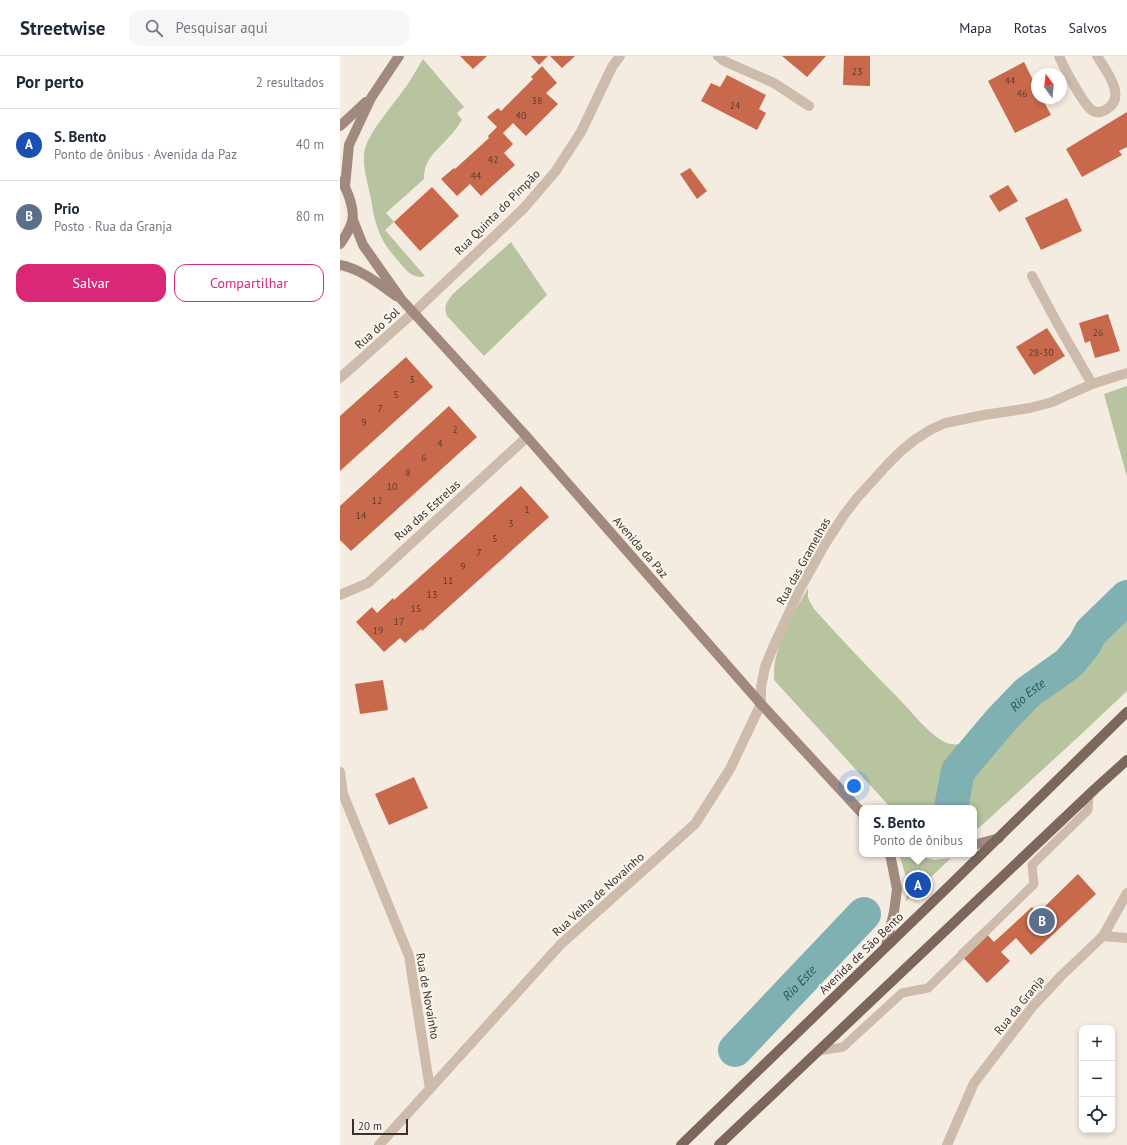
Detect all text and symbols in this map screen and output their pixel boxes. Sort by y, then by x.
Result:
search box [129,10,409,46]
text: Streetwise [20,16,105,40]
icon: search [143,17,165,39]
text: Pesquisar aqui [175,18,268,37]
text: Mapa [959,19,992,37]
text: Rotas [1014,19,1047,37]
text: Salvos [1069,19,1107,37]
house number: 23 [852,65,862,78]
north arrow [1031,68,1067,104]
text: Por perto [16,71,84,93]
text: 2 resultados [256,74,324,91]
house number: 44 [1005,74,1016,87]
house number: 46 [1017,87,1027,100]
house number: 38 [532,94,542,107]
house number: 24 [730,99,741,112]
house number: 40 [516,109,527,122]
text: S. Bento [54,127,106,146]
text: A [25,136,33,153]
text: 40 m [296,136,324,153]
text: Ponto de ônibus · Avenida da Paz [54,146,237,163]
house number: 42 [488,153,498,166]
street label: Rua Quinta do Pimpão [451,166,543,258]
house number: 44 [471,169,482,182]
text: Prio [54,199,80,218]
text: B [25,208,33,225]
text: 80 m [296,208,324,225]
text: Posto · Rua da Granja [54,218,172,235]
button: Salvar [16,264,166,302]
button: Compartilhar [174,264,324,302]
street label: Rua do Sol [352,304,403,352]
house number: 26 [1093,326,1103,339]
house number: 28-30 [1028,346,1054,359]
house number: 3 [409,373,415,386]
house number: 5 [393,388,399,401]
house number: 7 [377,402,383,415]
house number: 9 [361,416,367,429]
house number: 2 [452,423,458,436]
house number: 4 [437,437,443,450]
house number: 6 [421,451,427,464]
house number: 8 [405,466,411,479]
street label: Rua das Estrelas [391,476,463,544]
house number: 10 [387,480,398,493]
house number: 12 [372,494,382,507]
house number: 1 [524,503,530,516]
house number: 14 [356,509,367,522]
street label: Avenida da Paz [610,513,672,581]
street label: Rua das Gramelhas [773,515,833,607]
house number: 3 [508,517,514,530]
house number: 5 [492,532,498,545]
house number: 7 [476,546,482,559]
house number: 9 [460,560,466,573]
house number: 11 [443,574,453,587]
house number: 13 [427,588,437,601]
house number: 15 [411,602,421,615]
house number: 17 [394,615,404,628]
house number: 19 [373,624,383,637]
water label: Rio Este [1006,674,1049,715]
your location [844,776,864,796]
popup [859,805,977,857]
text: S. Bento [873,813,925,832]
text: Ponto de ônibus [873,832,963,849]
street label: Rua Velha de Novaínho [549,849,647,939]
pin: A [905,870,931,900]
pin: B [1029,906,1055,936]
street label: Avenida de São Bento [816,909,906,997]
street label: Rua de Novaínho [413,952,443,1040]
water label: Rio Este [778,961,820,1004]
street label: Rua da Granja [991,973,1047,1037]
map controls [1079,1025,1115,1133]
button: + [1079,1025,1115,1061]
button: − [1079,1061,1115,1097]
button: locate [1079,1097,1115,1133]
scale bar [352,1117,408,1136]
text: 20 m [358,1119,382,1133]

